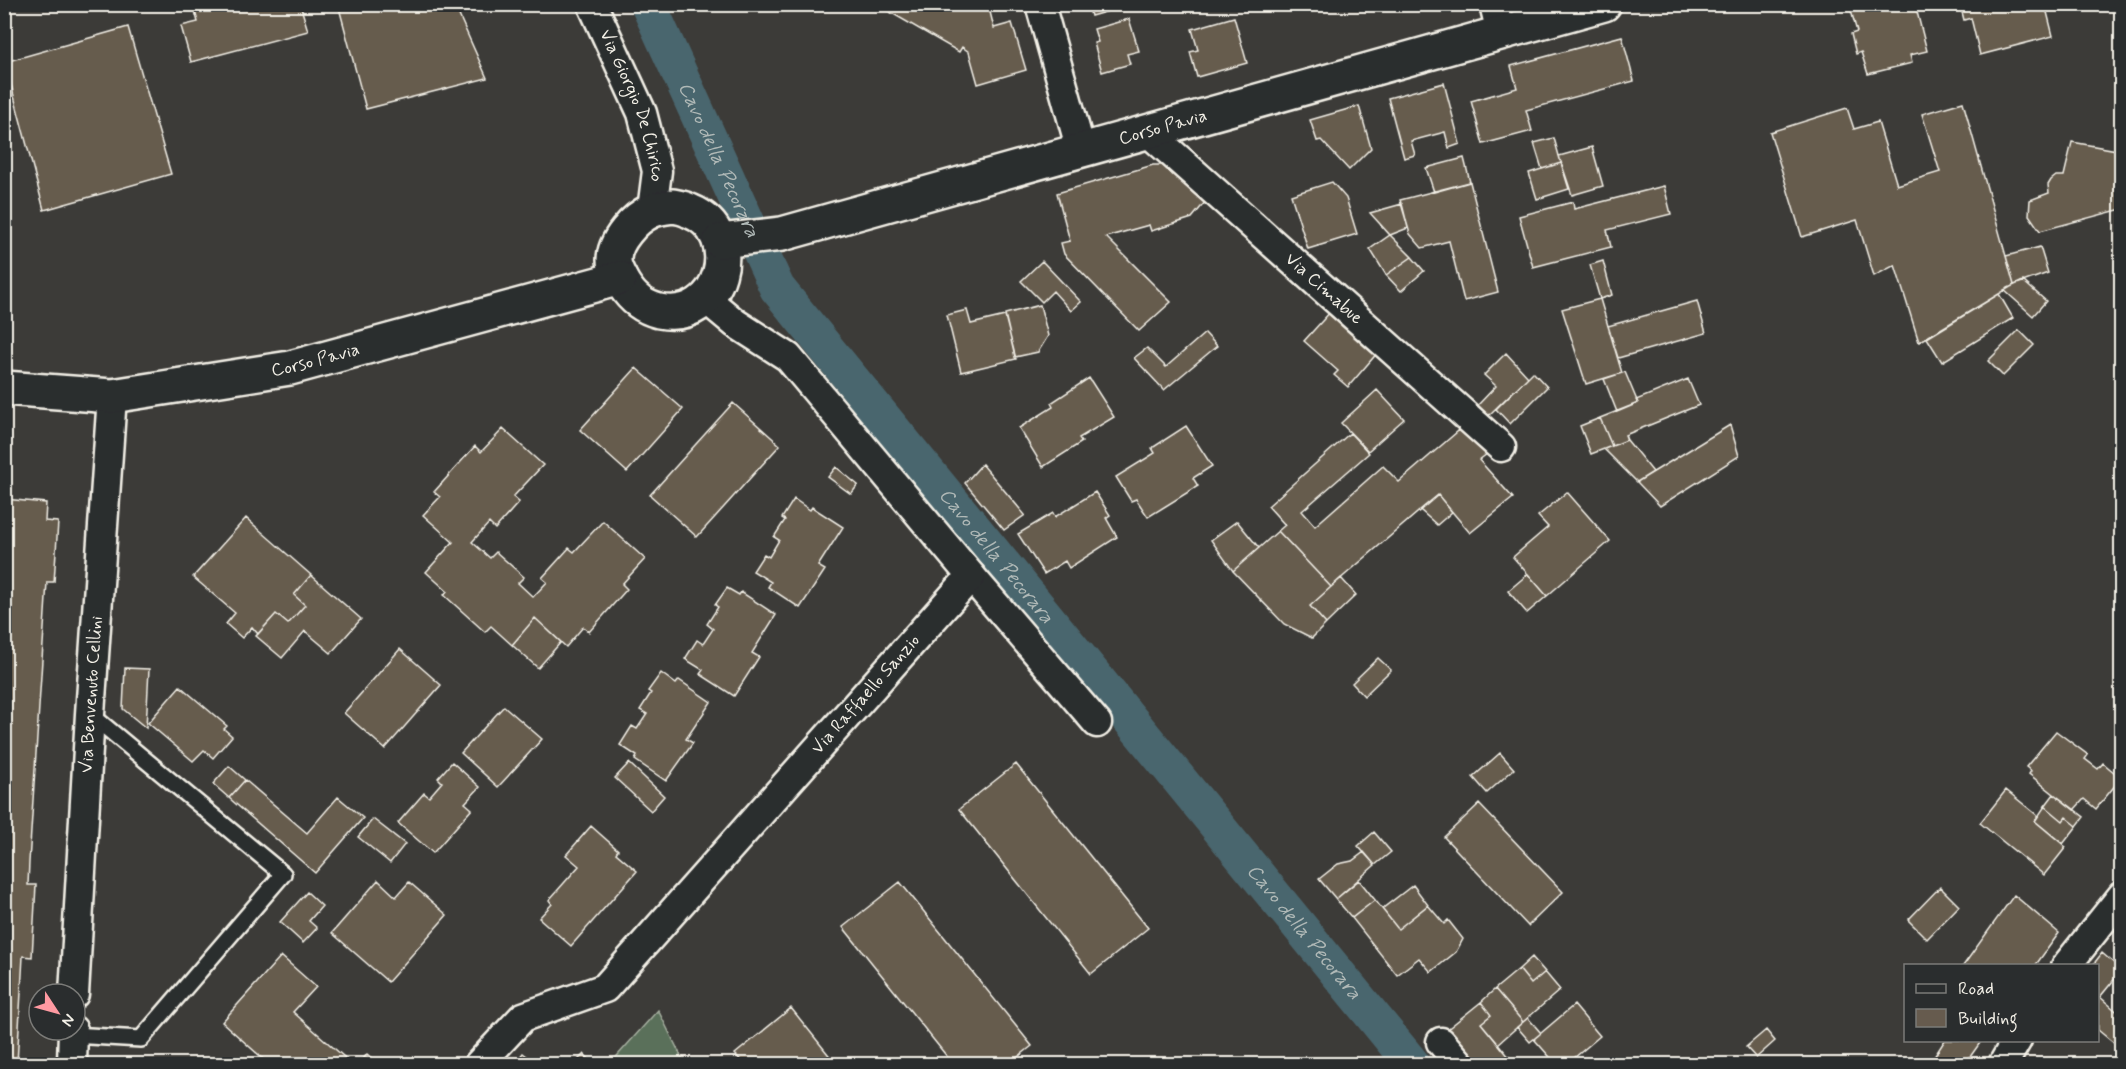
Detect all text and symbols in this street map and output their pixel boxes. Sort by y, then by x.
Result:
street label: Via Giorgio De Chirico [593,26,669,183]
water label: Cavo della Pecorara [672,78,766,242]
street label: Corso Pavia [1116,104,1210,151]
street label: Via Cimabue [1280,247,1368,330]
street label: Corso Pavia [270,338,362,383]
water label: Cavo della Pecorara [933,482,1060,629]
street label: Via Benvenuto Cellini [75,615,109,774]
street label: Via Raffaello Sanzio [806,629,926,760]
water label: Cavo della Pecorara [1240,858,1368,1006]
legend [1904,964,2099,1042]
text: Road [1958,977,1994,1001]
north arrow [27,982,87,1042]
text: Building [1958,1007,2018,1033]
text: N [56,1009,80,1030]

